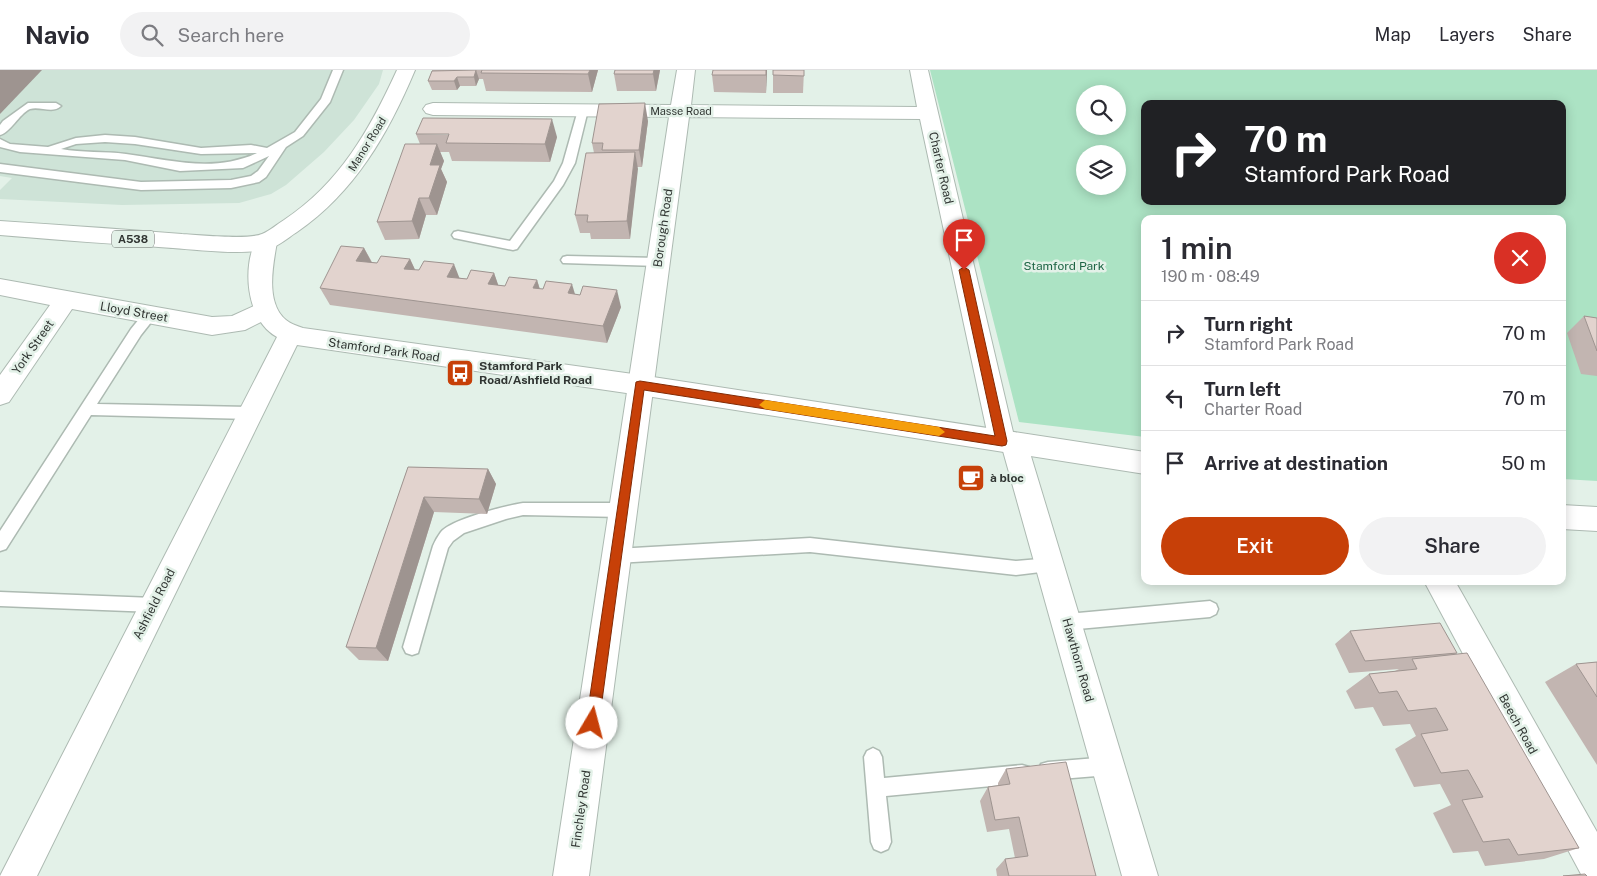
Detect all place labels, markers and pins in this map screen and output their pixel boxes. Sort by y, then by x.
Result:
pin [943,219,985,270]
bus stop icon: Stamford Park Road/Ashfield Road [445,358,475,388]
place label: Stamford Park Road/Ashfield Road [479,359,592,387]
cafe icon: à bloc [956,463,986,493]
place label: à bloc [990,471,1024,485]

